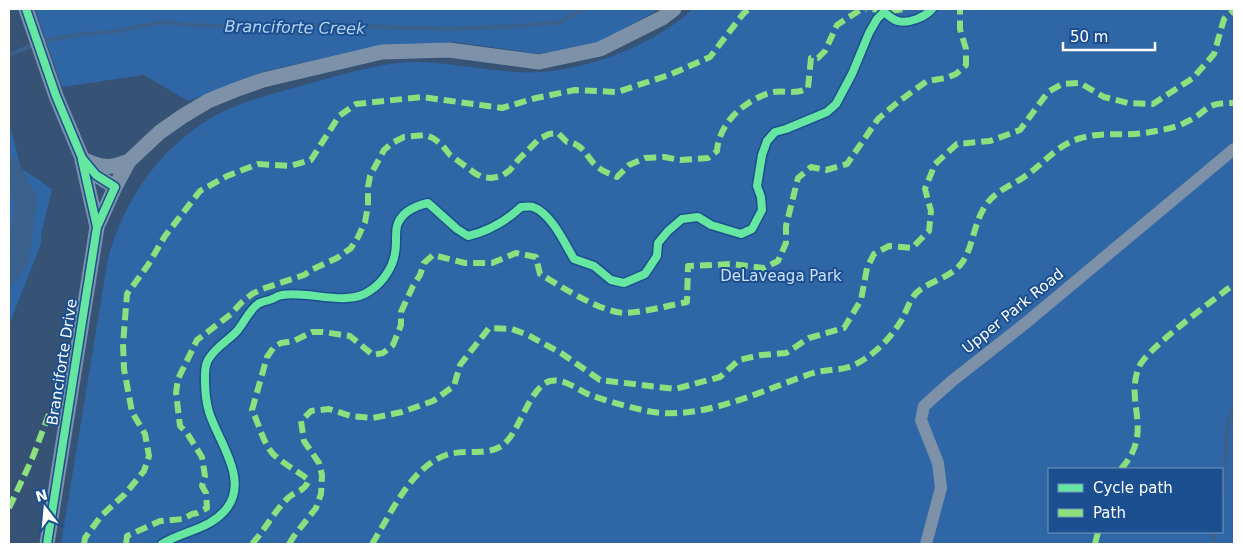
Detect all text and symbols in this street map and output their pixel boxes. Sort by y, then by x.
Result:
water label: Branciforte Creek [225,17,366,38]
scale bar [1063,20,1156,52]
text: 50 m [1070,28,1108,46]
street label: Upper Park Road [959,265,1067,357]
park label: DeLaveaga Park [720,267,842,285]
street label: Branciforte Drive [43,297,81,427]
legend [1048,468,1223,533]
text: Cycle path [1093,479,1173,497]
north arrow [20,483,70,533]
text: N [34,486,49,505]
text: Path [1093,504,1126,522]

